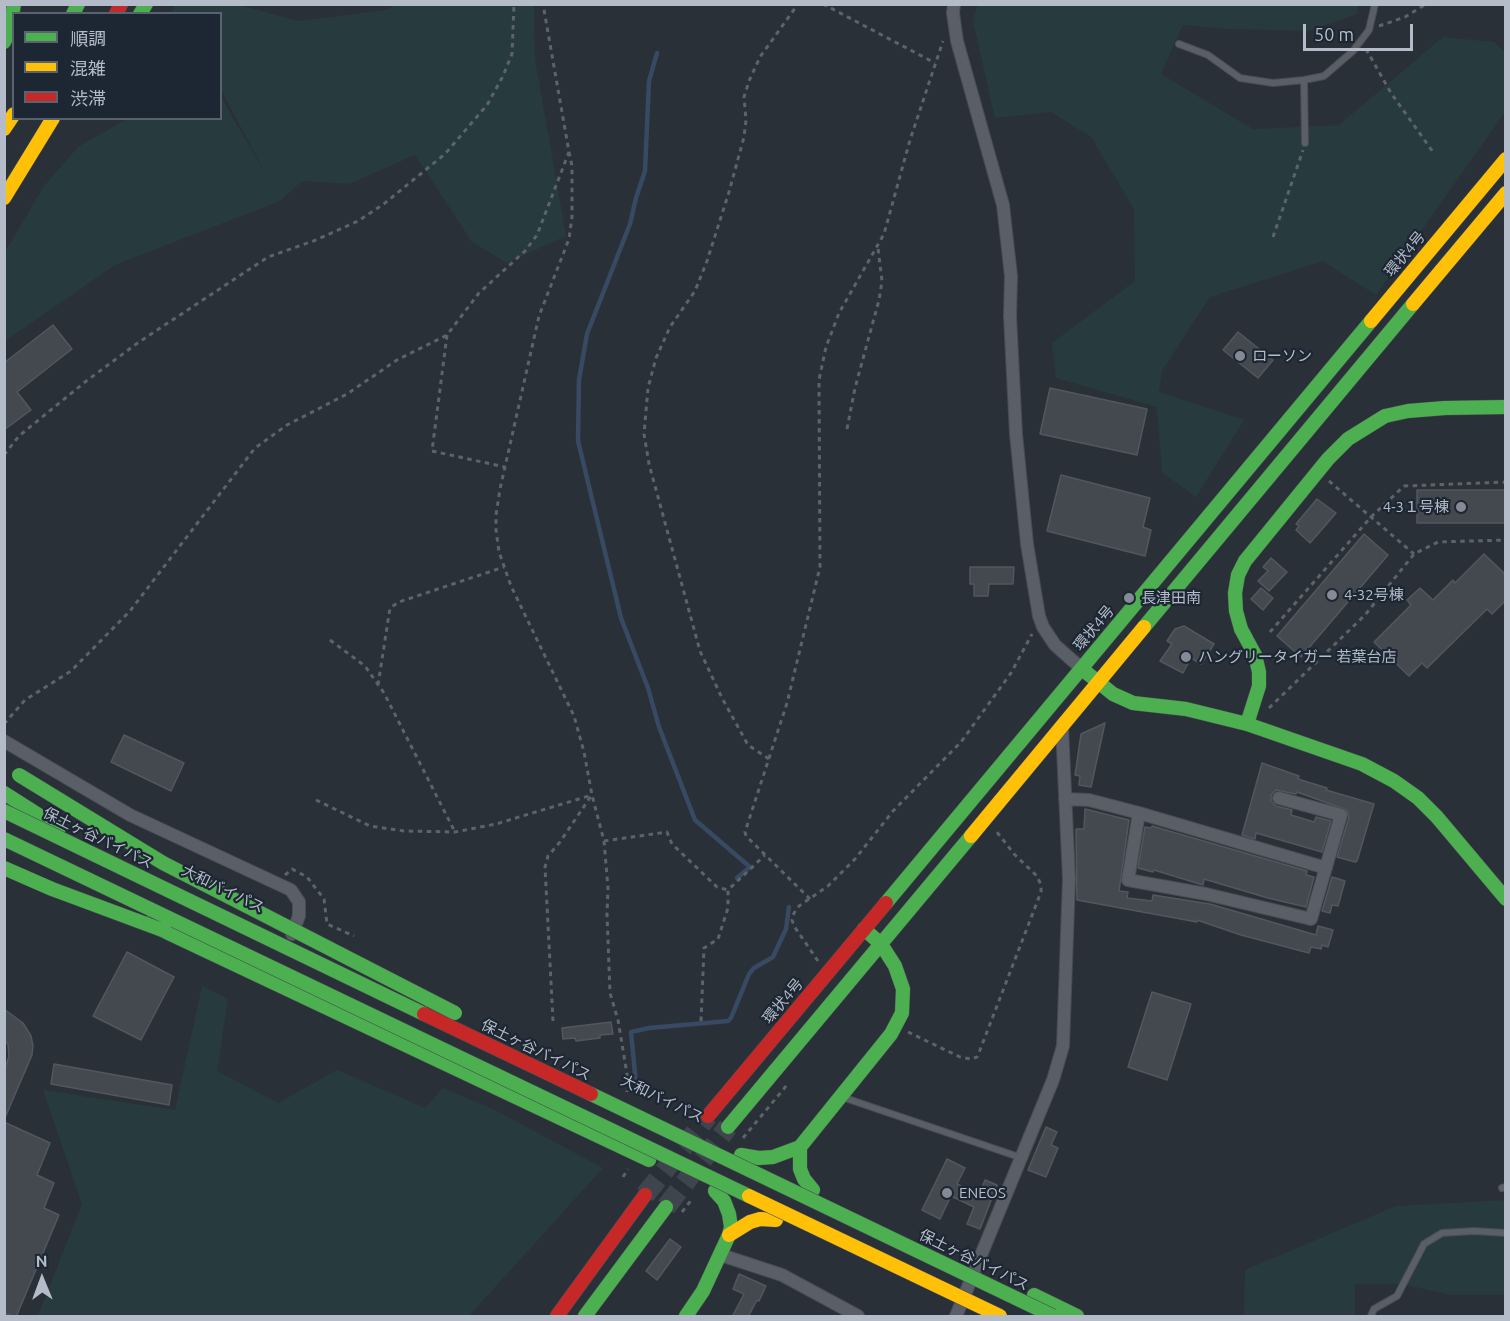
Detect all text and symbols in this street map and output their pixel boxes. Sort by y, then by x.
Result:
legend [12,12,222,120]
scale bar [1306,12,1416,50]
text: 50 m [1314,24,1354,44]
text: 順調 [70,28,106,48]
text: 混雑 [70,58,106,78]
text: 渋滞 [70,88,106,108]
street label: 環状4号 [1381,228,1429,280]
place label: ローソン [1252,347,1312,365]
marker: ローソン [1233,349,1247,363]
place label: 4-3１号棟 [1383,498,1449,516]
marker: 4-3１号棟 [1454,500,1468,514]
place label: 4-32号棟 [1344,586,1404,604]
marker: 4-32号棟 [1325,588,1339,602]
place label: 長津田南 [1141,589,1201,607]
marker: 長津田南 [1122,591,1136,605]
street label: 環状4号 [1070,602,1118,654]
place label: ハングリータイガー 若葉台店 [1198,648,1396,666]
marker: ハングリータイガー 若葉台店 [1179,650,1193,664]
street label: 保土ヶ谷バイパス [40,804,156,872]
street label: 大和バイパス [179,861,267,917]
street label: 環状4号 [759,975,807,1027]
street label: 保土ヶ谷バイパス [478,1016,594,1084]
street label: 大和バイパス [618,1071,706,1127]
place label: ENEOS [959,1184,1006,1202]
marker: ENEOS [940,1186,954,1200]
street label: 保土ヶ谷バイパス [916,1226,1032,1294]
north arrow [12,1249,72,1309]
text: N [36,1252,48,1270]

